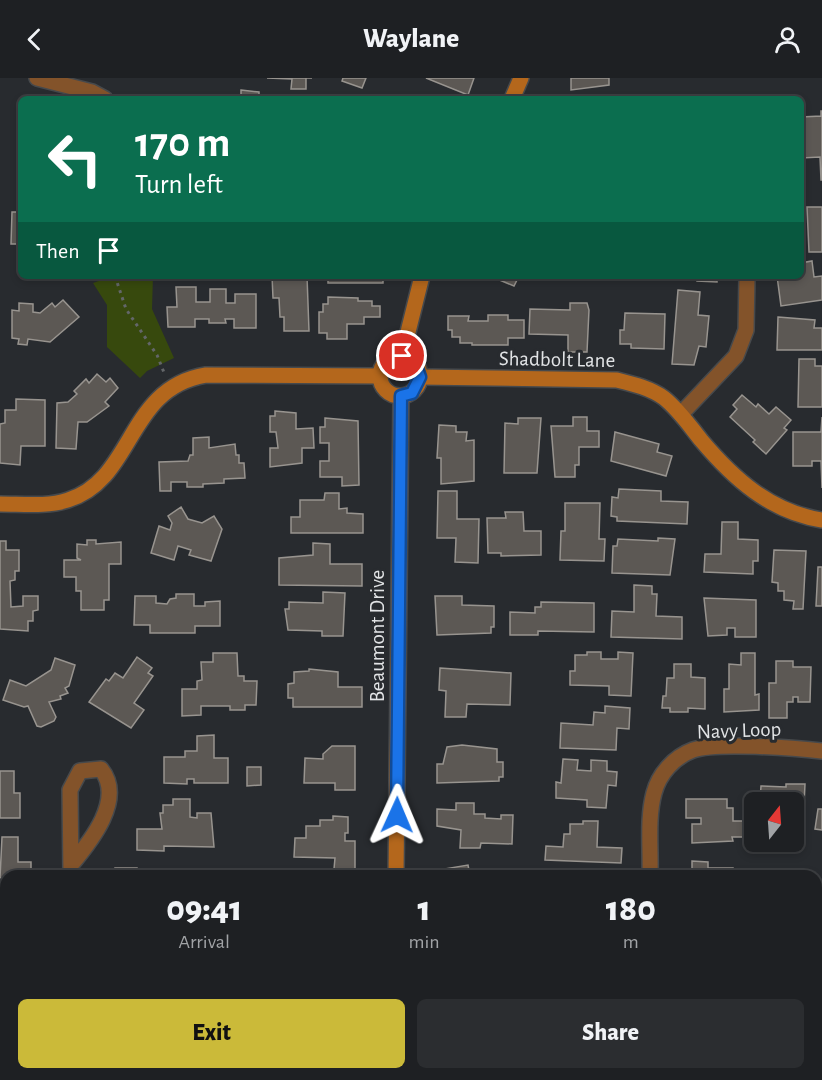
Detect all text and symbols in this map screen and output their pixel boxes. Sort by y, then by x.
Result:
icon: back [18,23,51,56]
icon: person [771,23,804,56]
text: Waylane [363,25,459,52]
icon: left [36,120,114,198]
text: 170 m [135,122,230,164]
text: Turn left [135,171,223,198]
icon: arrive [92,234,125,267]
text: Then [36,240,80,262]
pin [376,330,427,381]
icon: arrive [385,339,418,372]
street label: Shadbolt Lane [499,348,615,371]
street label: Beaumont Drive [367,570,388,702]
street label: Navy Loop [696,719,782,742]
position arrow [365,783,429,847]
north arrow [744,792,804,852]
map controls [744,792,804,852]
text: 09:41 [166,891,242,927]
text: 1 [417,891,431,927]
text: 180 [606,891,656,927]
text: Arrival [179,932,230,952]
text: min [409,932,440,952]
text: m [623,932,639,952]
button: Exit [18,999,405,1068]
button: Share [417,999,804,1068]

